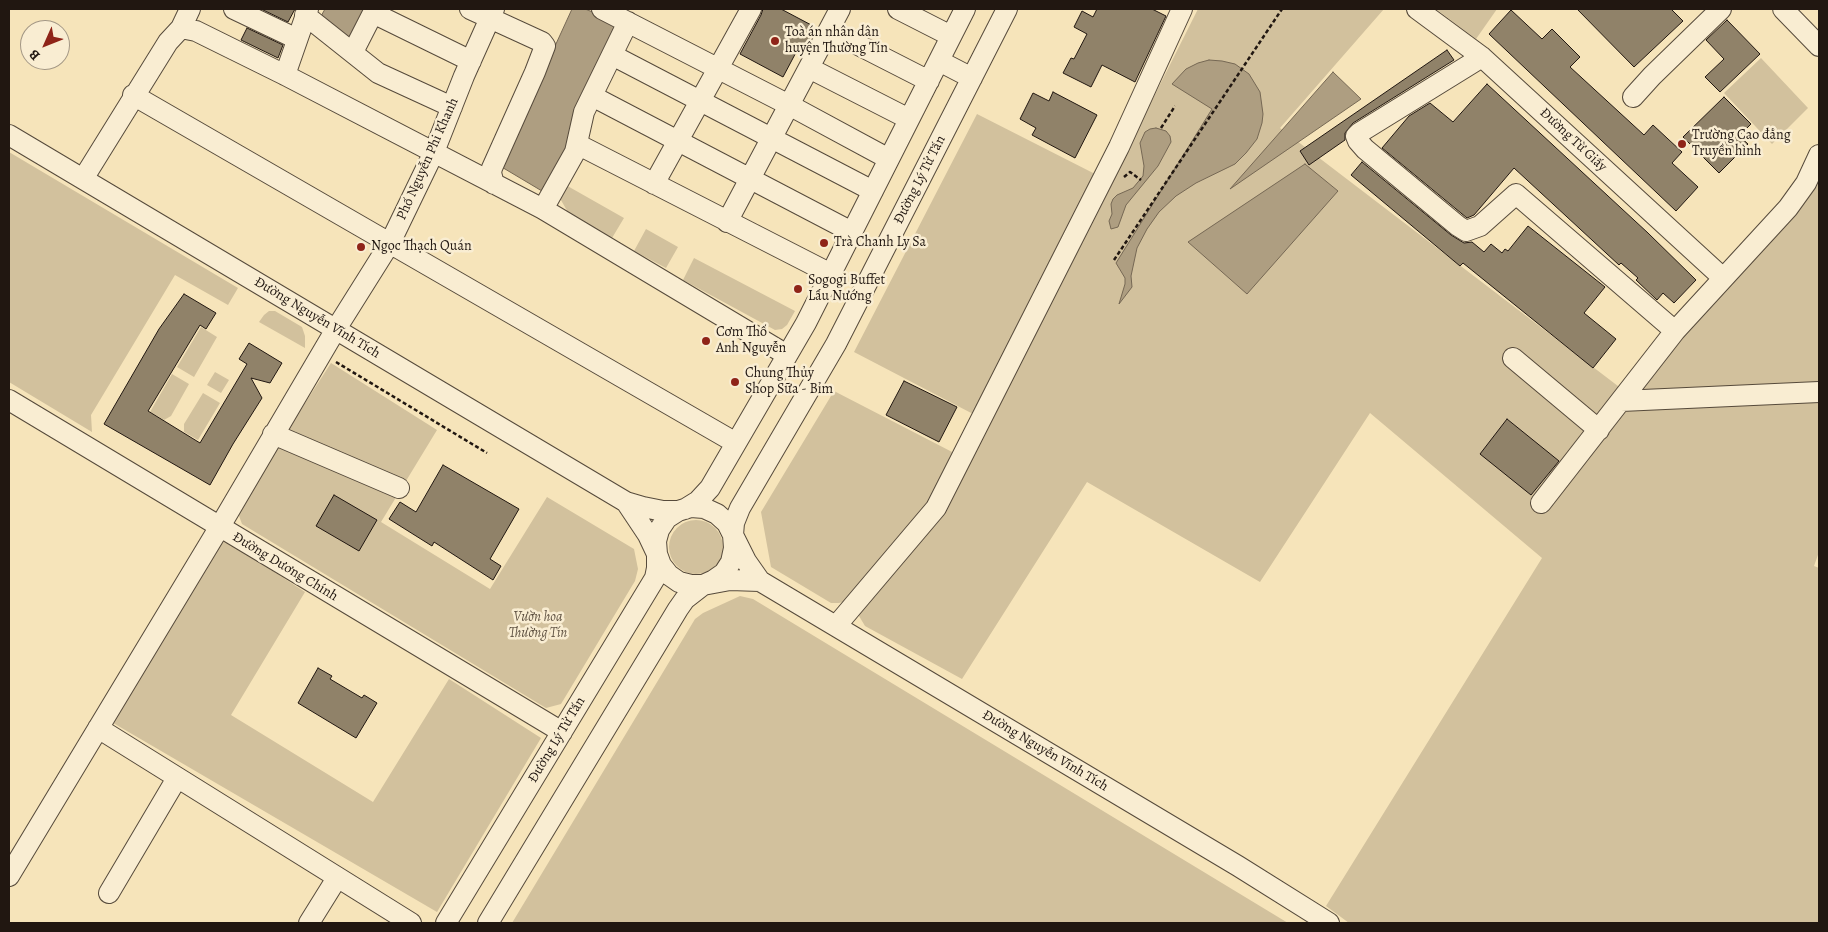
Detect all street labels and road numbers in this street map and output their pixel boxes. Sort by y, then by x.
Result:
street label: Phố Nguyễn Phi Khanh [394,95,462,223]
street label: Đường Từ Giấy [1536,105,1610,175]
street label: Đường Lý Tử Tấn [890,133,950,227]
street label: Đường Nguyễn Vĩnh Tích [251,274,383,362]
street label: Đường Dương Chính [229,529,341,605]
street label: Đường Lý Tử Tấn [525,694,589,786]
street label: Đường Nguyễn Vĩnh Tích [979,707,1111,795]

